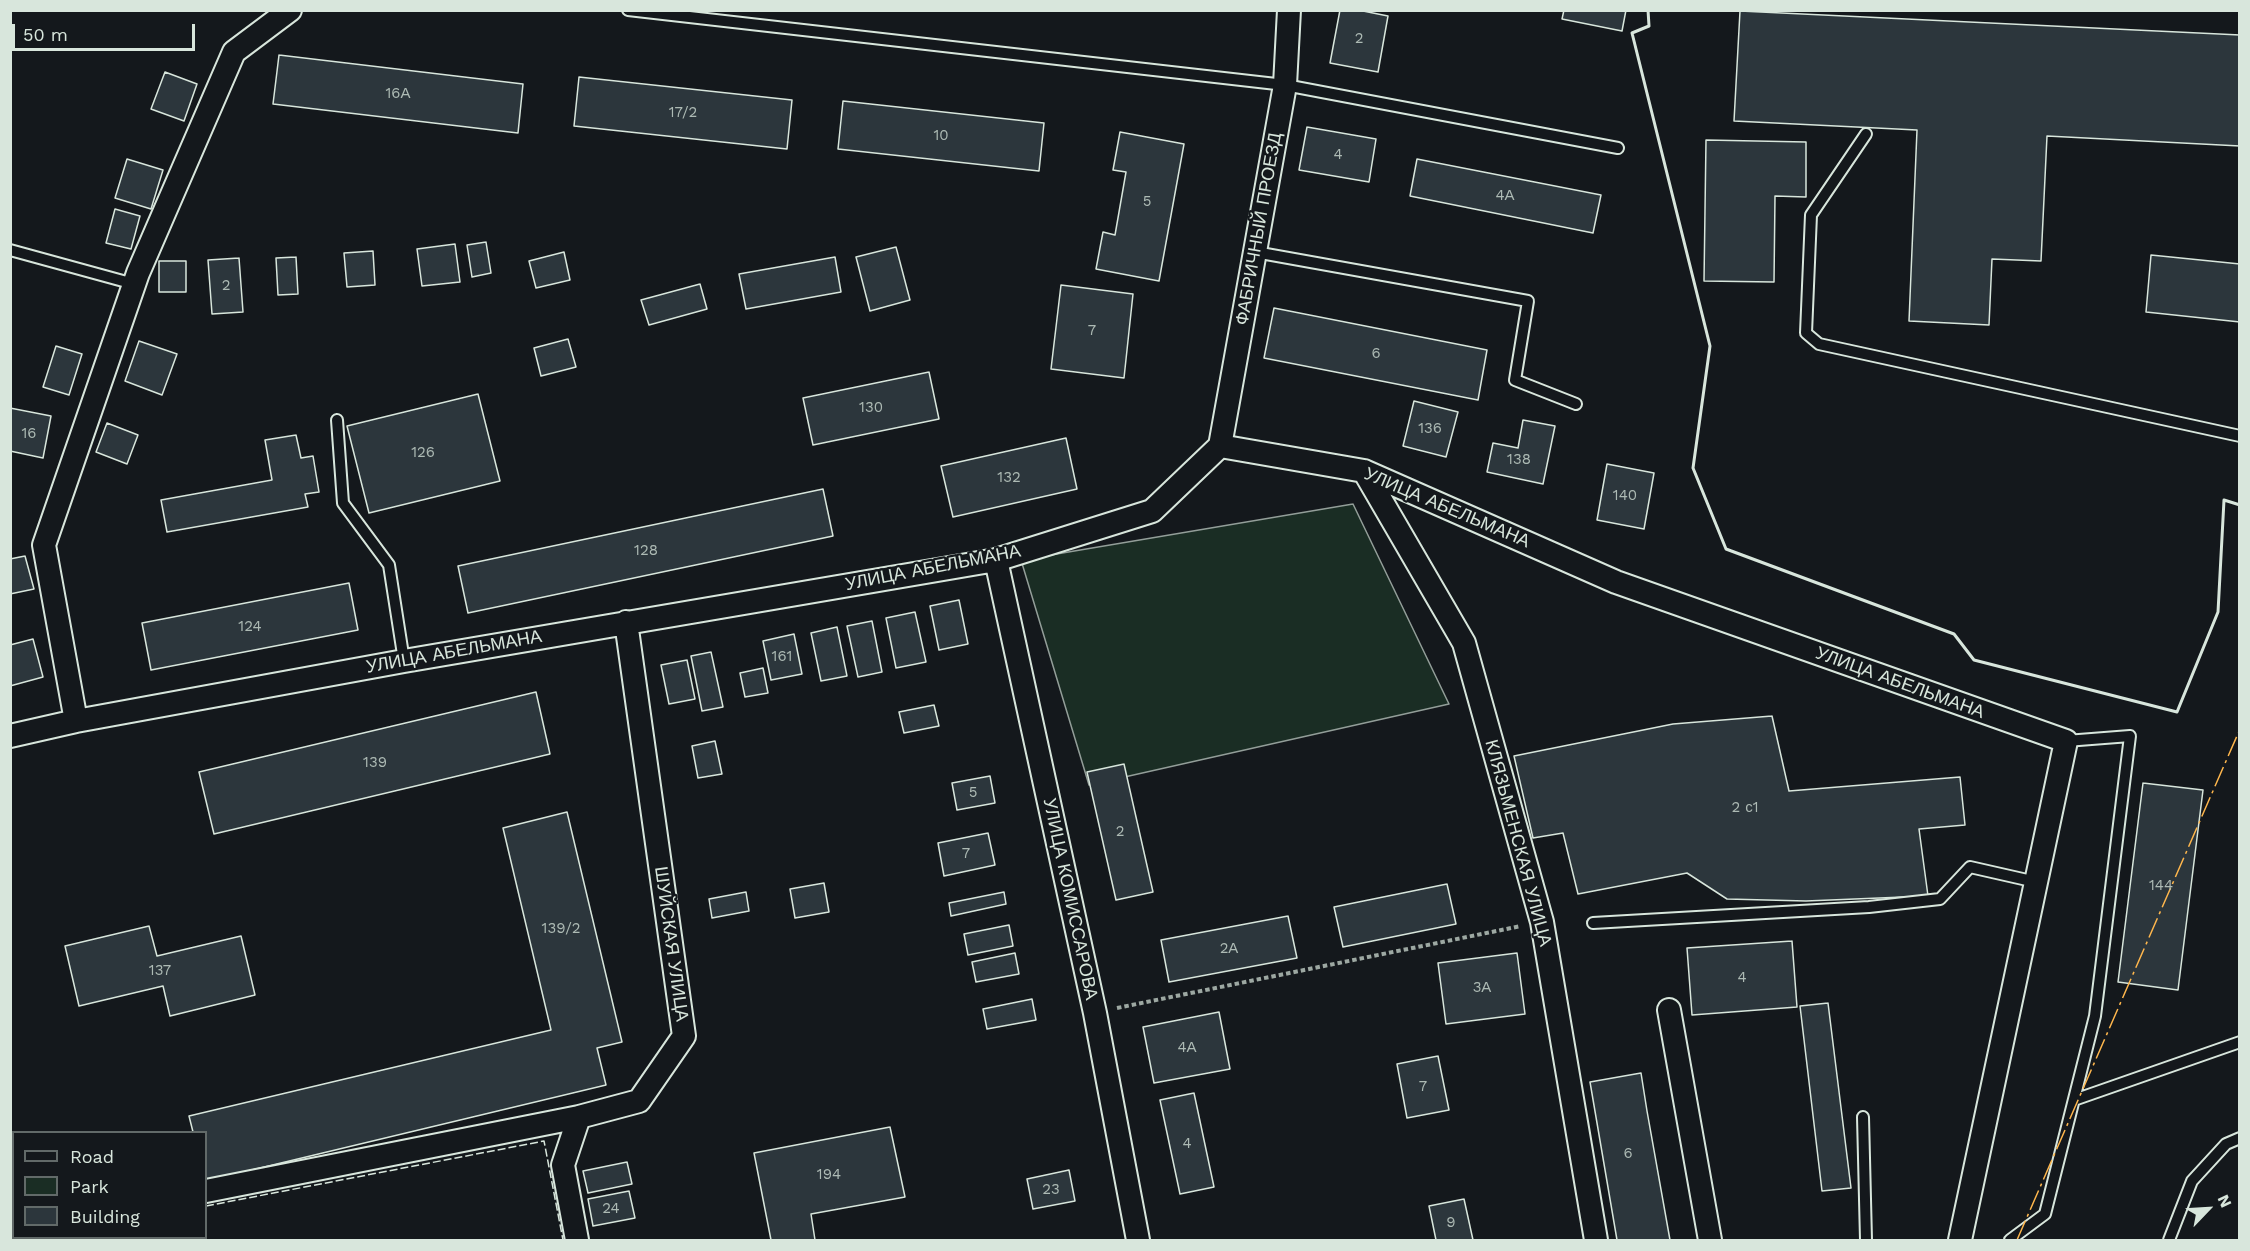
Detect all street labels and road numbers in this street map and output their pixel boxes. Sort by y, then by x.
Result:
street label: ФАБРИЧНЫЙ ПРОЕЗД [1231,131,1287,327]
street label: УЛИЦА АБЕЛЬМАНА [1361,463,1533,553]
street label: УЛИЦА АБЕЛЬМАНА [844,540,1022,596]
street label: УЛИЦА АБЕЛЬМАНА [364,626,544,678]
street label: УЛИЦА АБЕЛЬМАНА [1813,642,1987,724]
street label: КЛЯЗЬМЕНСКАЯ УЛИЦА [1480,737,1556,949]
street label: УЛИЦА КОМИССАРОВА [1038,796,1102,1002]
street label: ШУЙСКАЯ УЛИЦА [649,865,693,1023]

